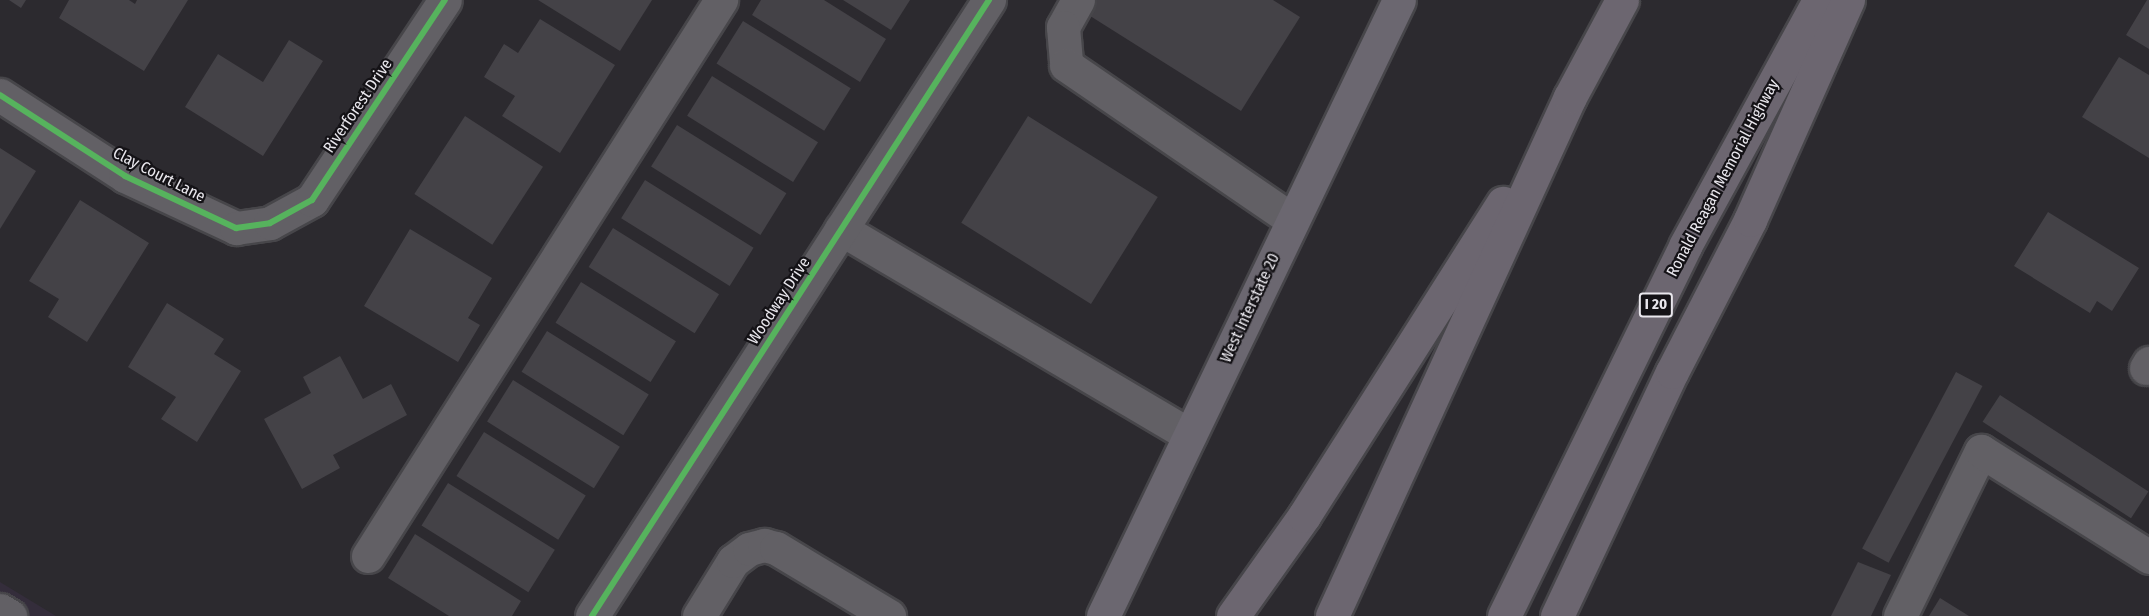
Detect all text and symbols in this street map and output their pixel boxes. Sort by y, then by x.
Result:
street label: Riverforest Drive [320,55,396,157]
street label: Ronald Reagan Memorial Highway [1663,76,1783,280]
street label: Clay Court Lane [110,144,208,206]
street label: West Interstate 20 [1216,250,1284,366]
street label: Woodway Drive [744,254,814,348]
road number: I 20 [1638,293,1674,317]

